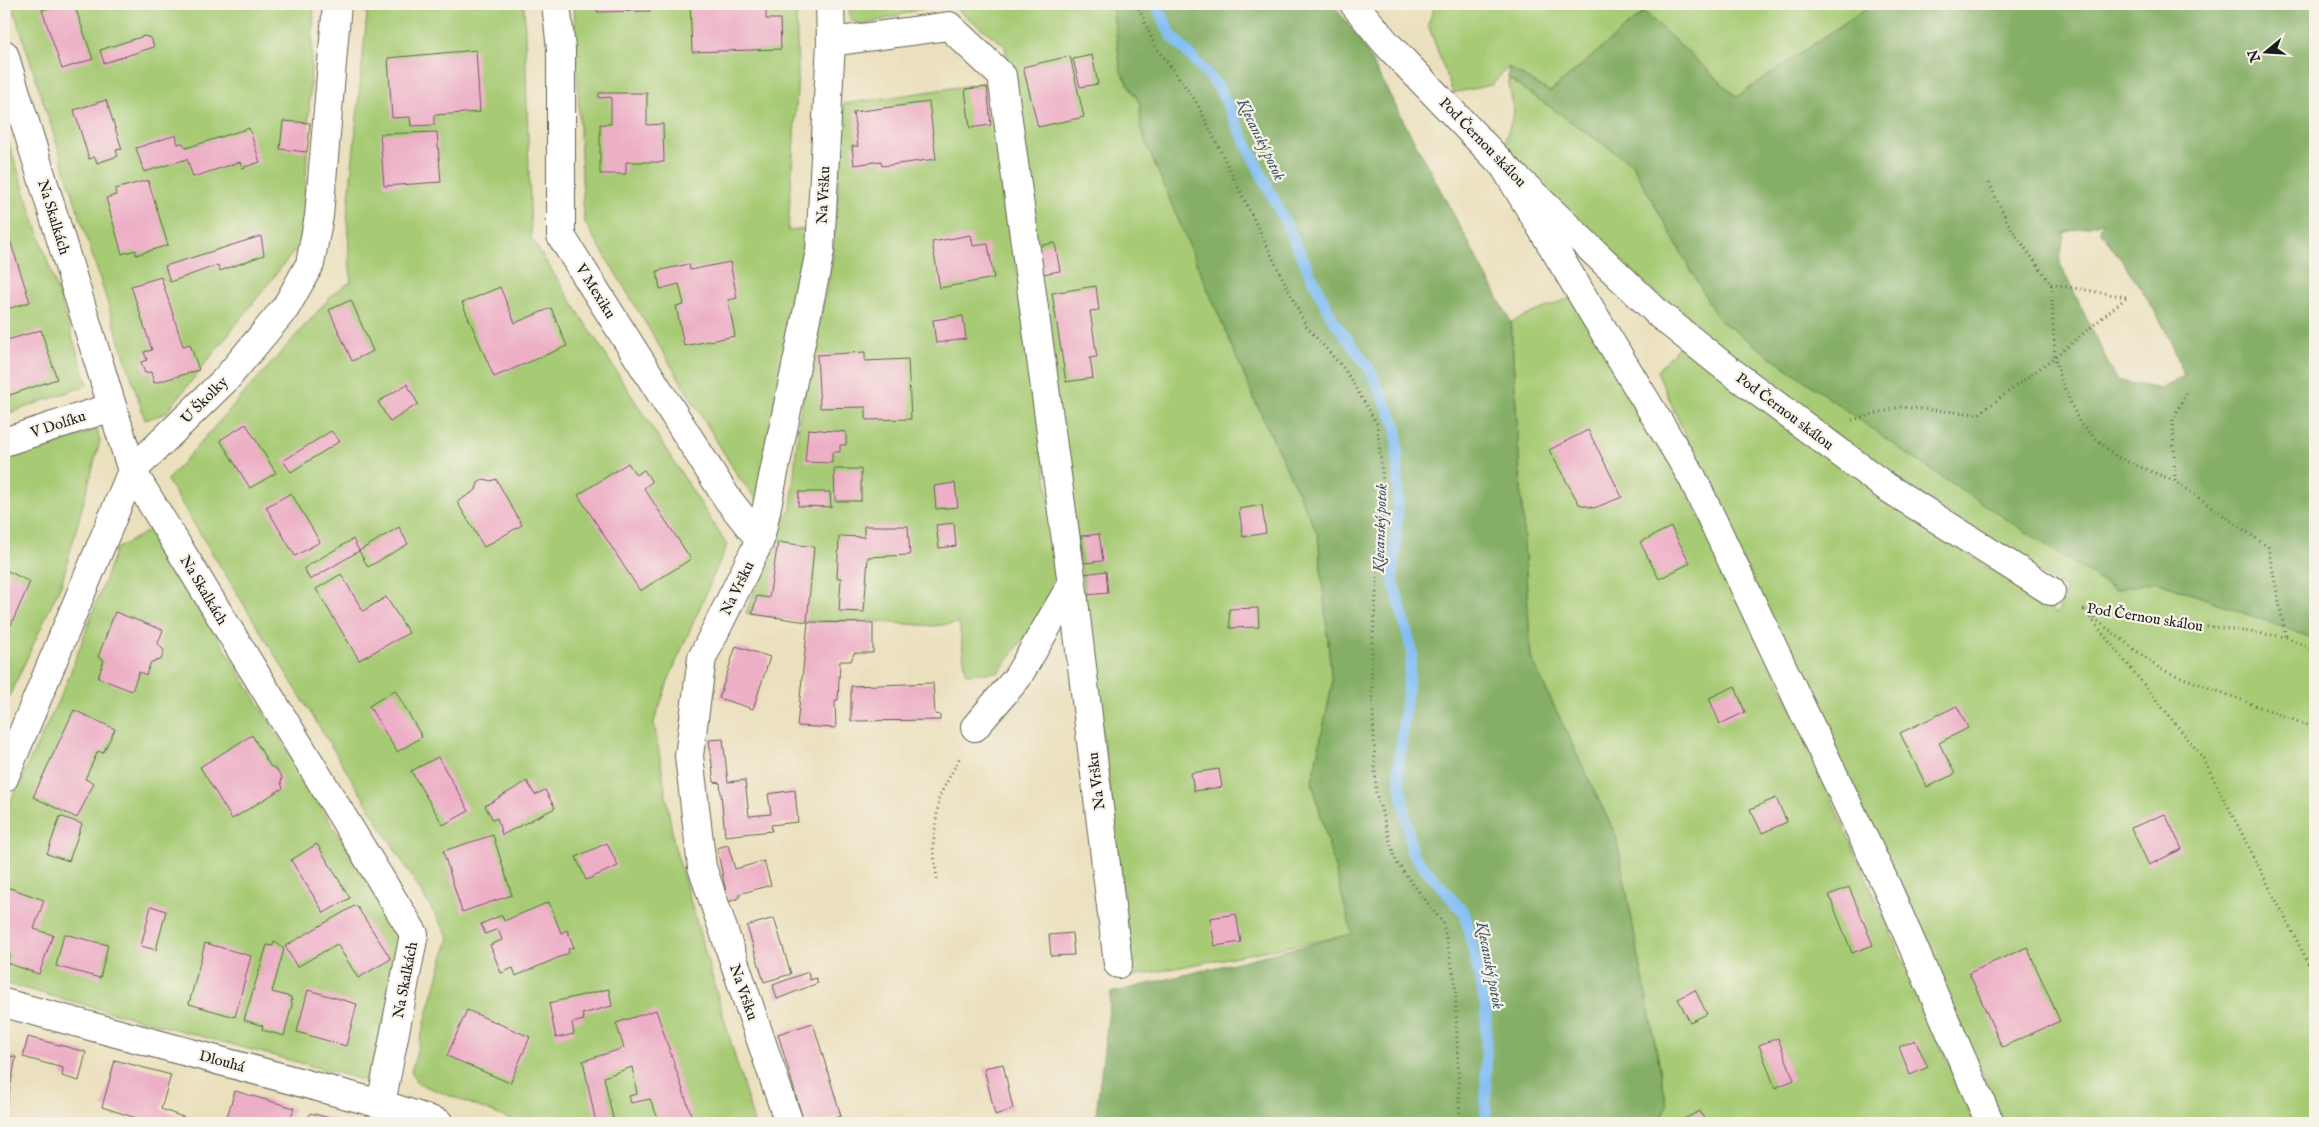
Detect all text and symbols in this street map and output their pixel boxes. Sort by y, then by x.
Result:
north arrow [2242,28,2292,78]
text: N [2244,47,2265,65]
street label: Pod Černou skálou [1435,93,1530,191]
water label: Klecanský potok [1231,95,1289,185]
street label: Na Vršku [812,165,835,224]
street label: Na Skalkách [33,177,74,257]
street label: V Mexiku [571,259,620,322]
street label: Pod Černou skálou [1732,368,1838,454]
street label: U Školky [177,372,232,428]
street label: V Dolíku [27,407,88,443]
water label: Klecanský potok [1369,483,1393,574]
street label: Na Skalkách [175,552,232,628]
street label: Na Vršku [716,558,759,618]
street label: Pod Černou skálou [2085,599,2205,636]
street label: Na Vršku [1084,751,1109,811]
water label: Klecanský potok [1471,919,1507,1012]
street label: Na Skalkách [389,940,422,1020]
street label: Na Vršku [725,962,762,1023]
street label: Dlouhá [197,1046,247,1077]

